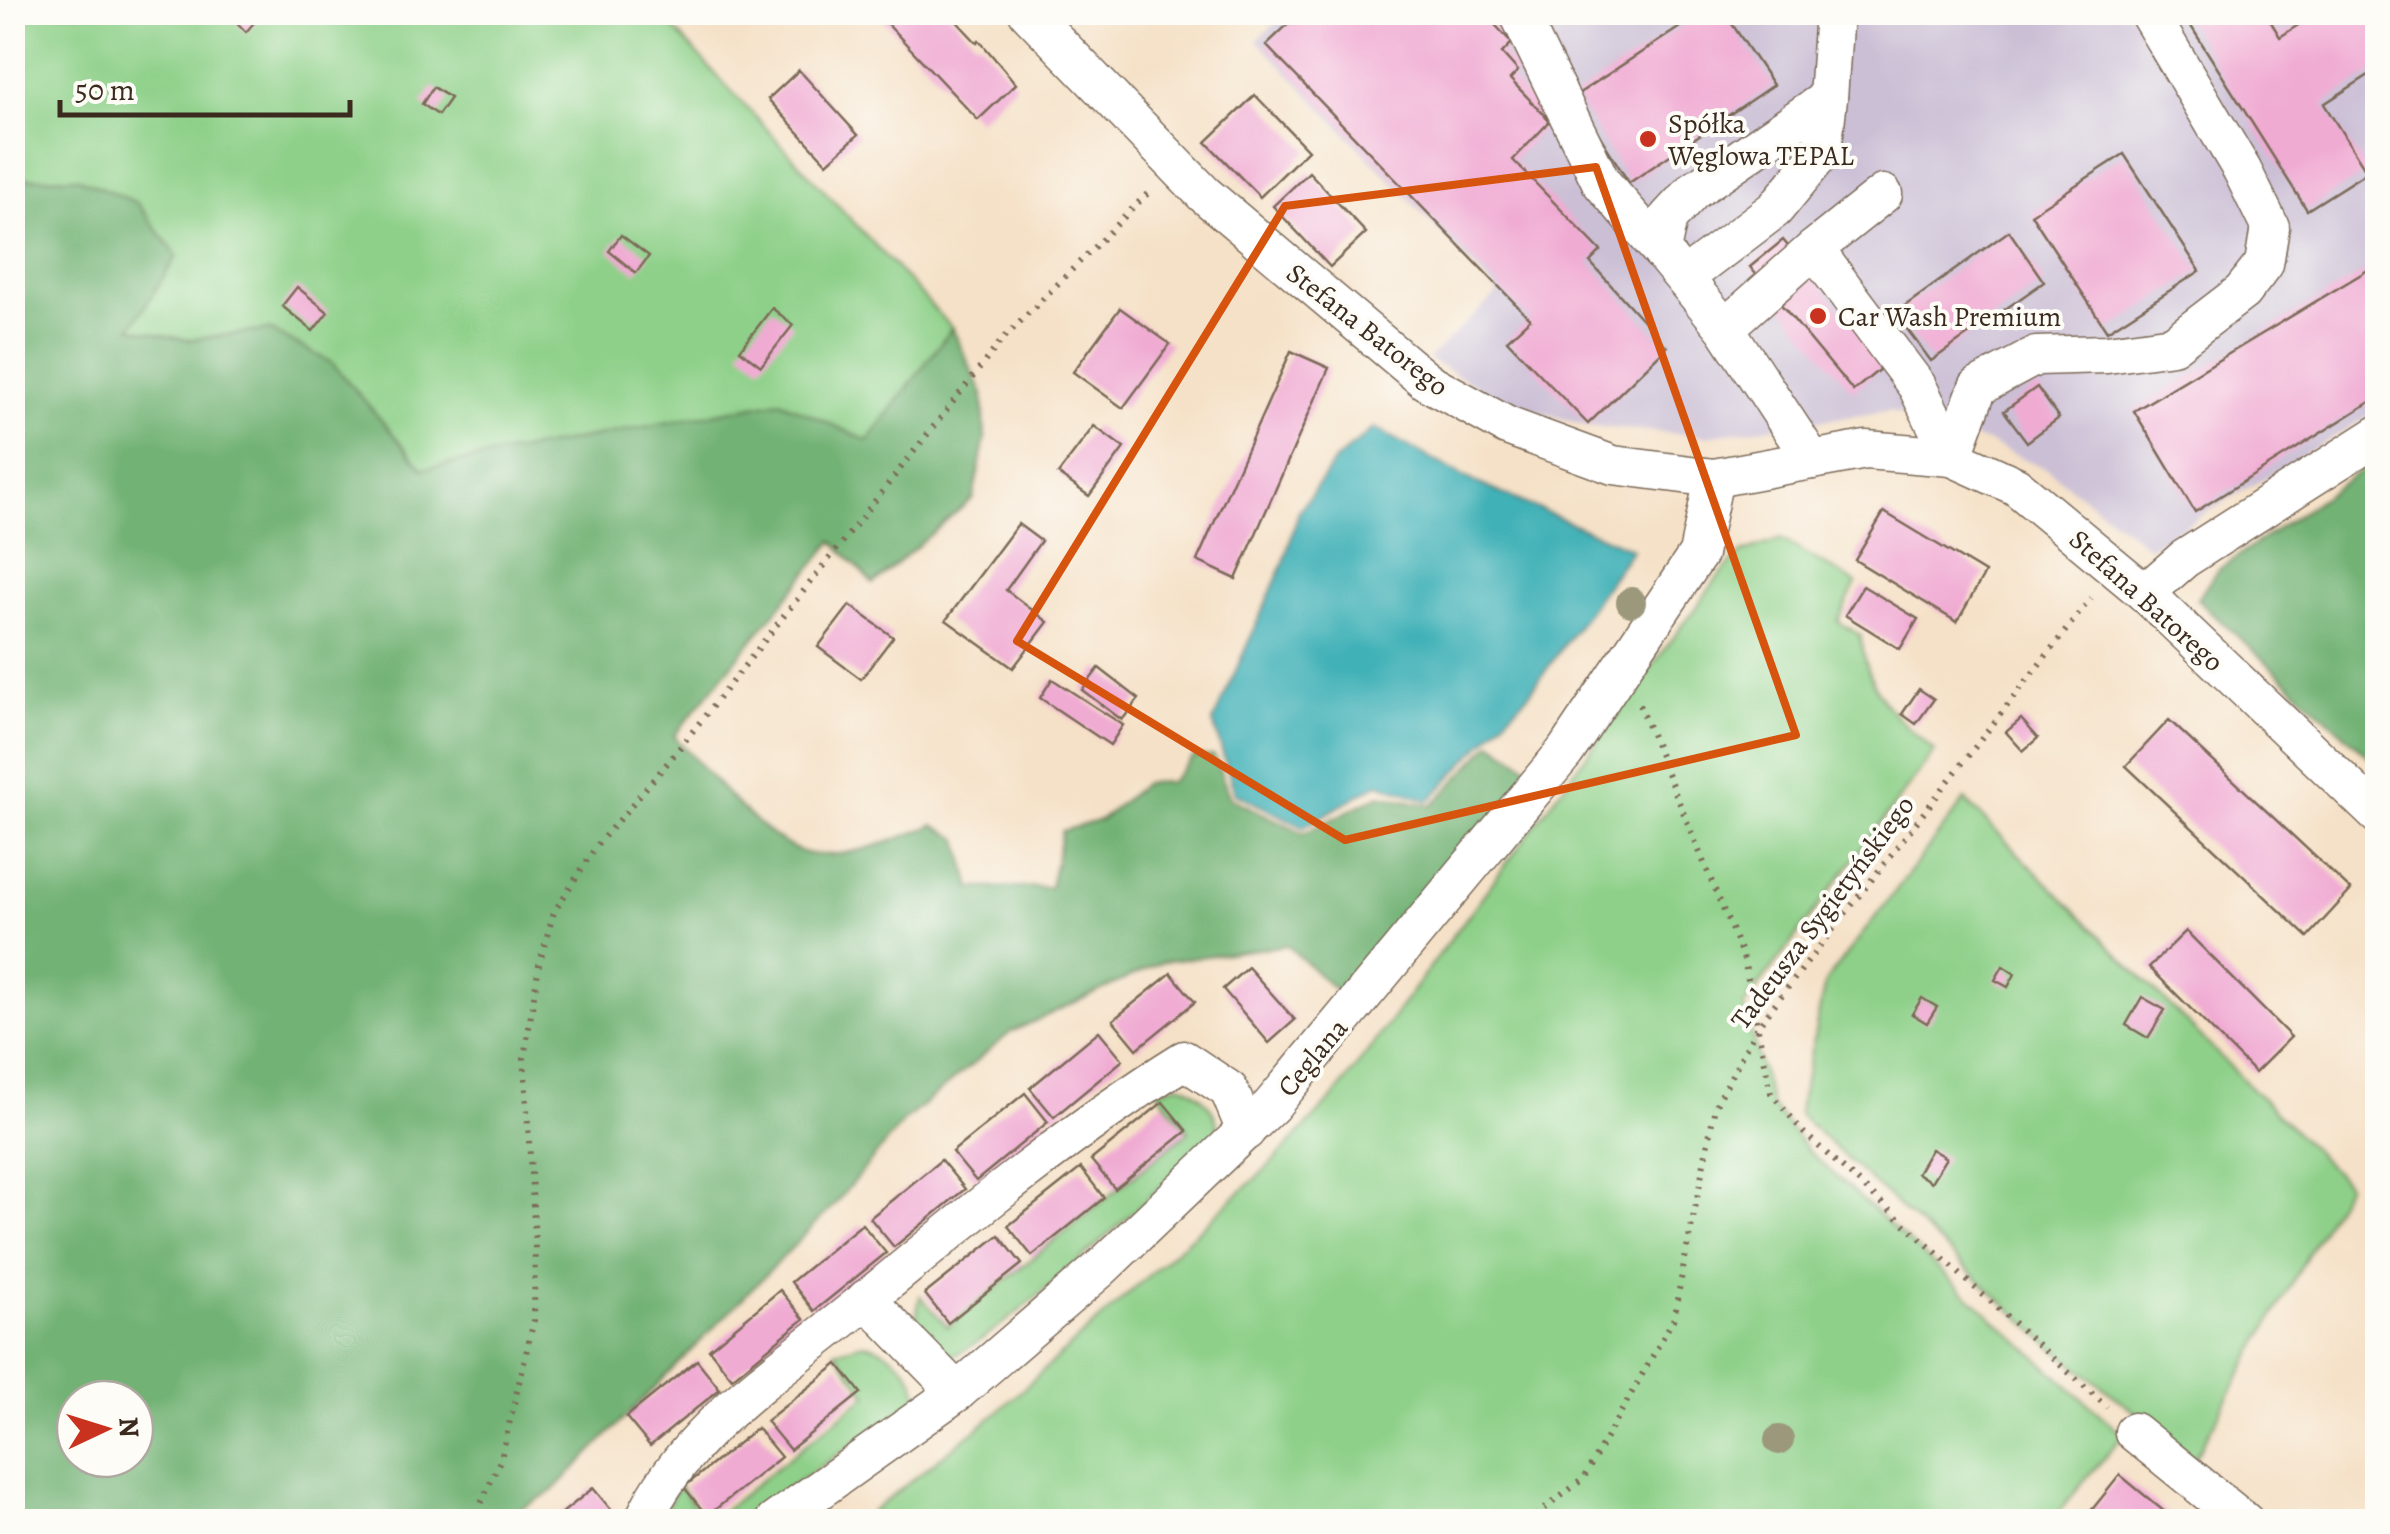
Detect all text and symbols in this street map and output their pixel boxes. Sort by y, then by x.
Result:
scale bar [60,55,350,117]
text: 50 m [75,70,135,110]
place label: Spółka Węglowa TEPAL [1667,105,1854,175]
marker: Spółka Węglowa TEPAL [1637,128,1659,150]
street label: Stefana Batorego [1278,254,1456,405]
place label: Car Wash Premium [1838,298,2061,336]
marker: Car Wash Premium [1807,305,1829,327]
street label: Stefana Batorego [2061,521,2232,681]
street label: Tadeusza Sygietyńskiego [1722,788,1923,1037]
street label: Ceglana [1269,1010,1357,1105]
north arrow [55,1379,155,1479]
text: N [109,1416,149,1439]

